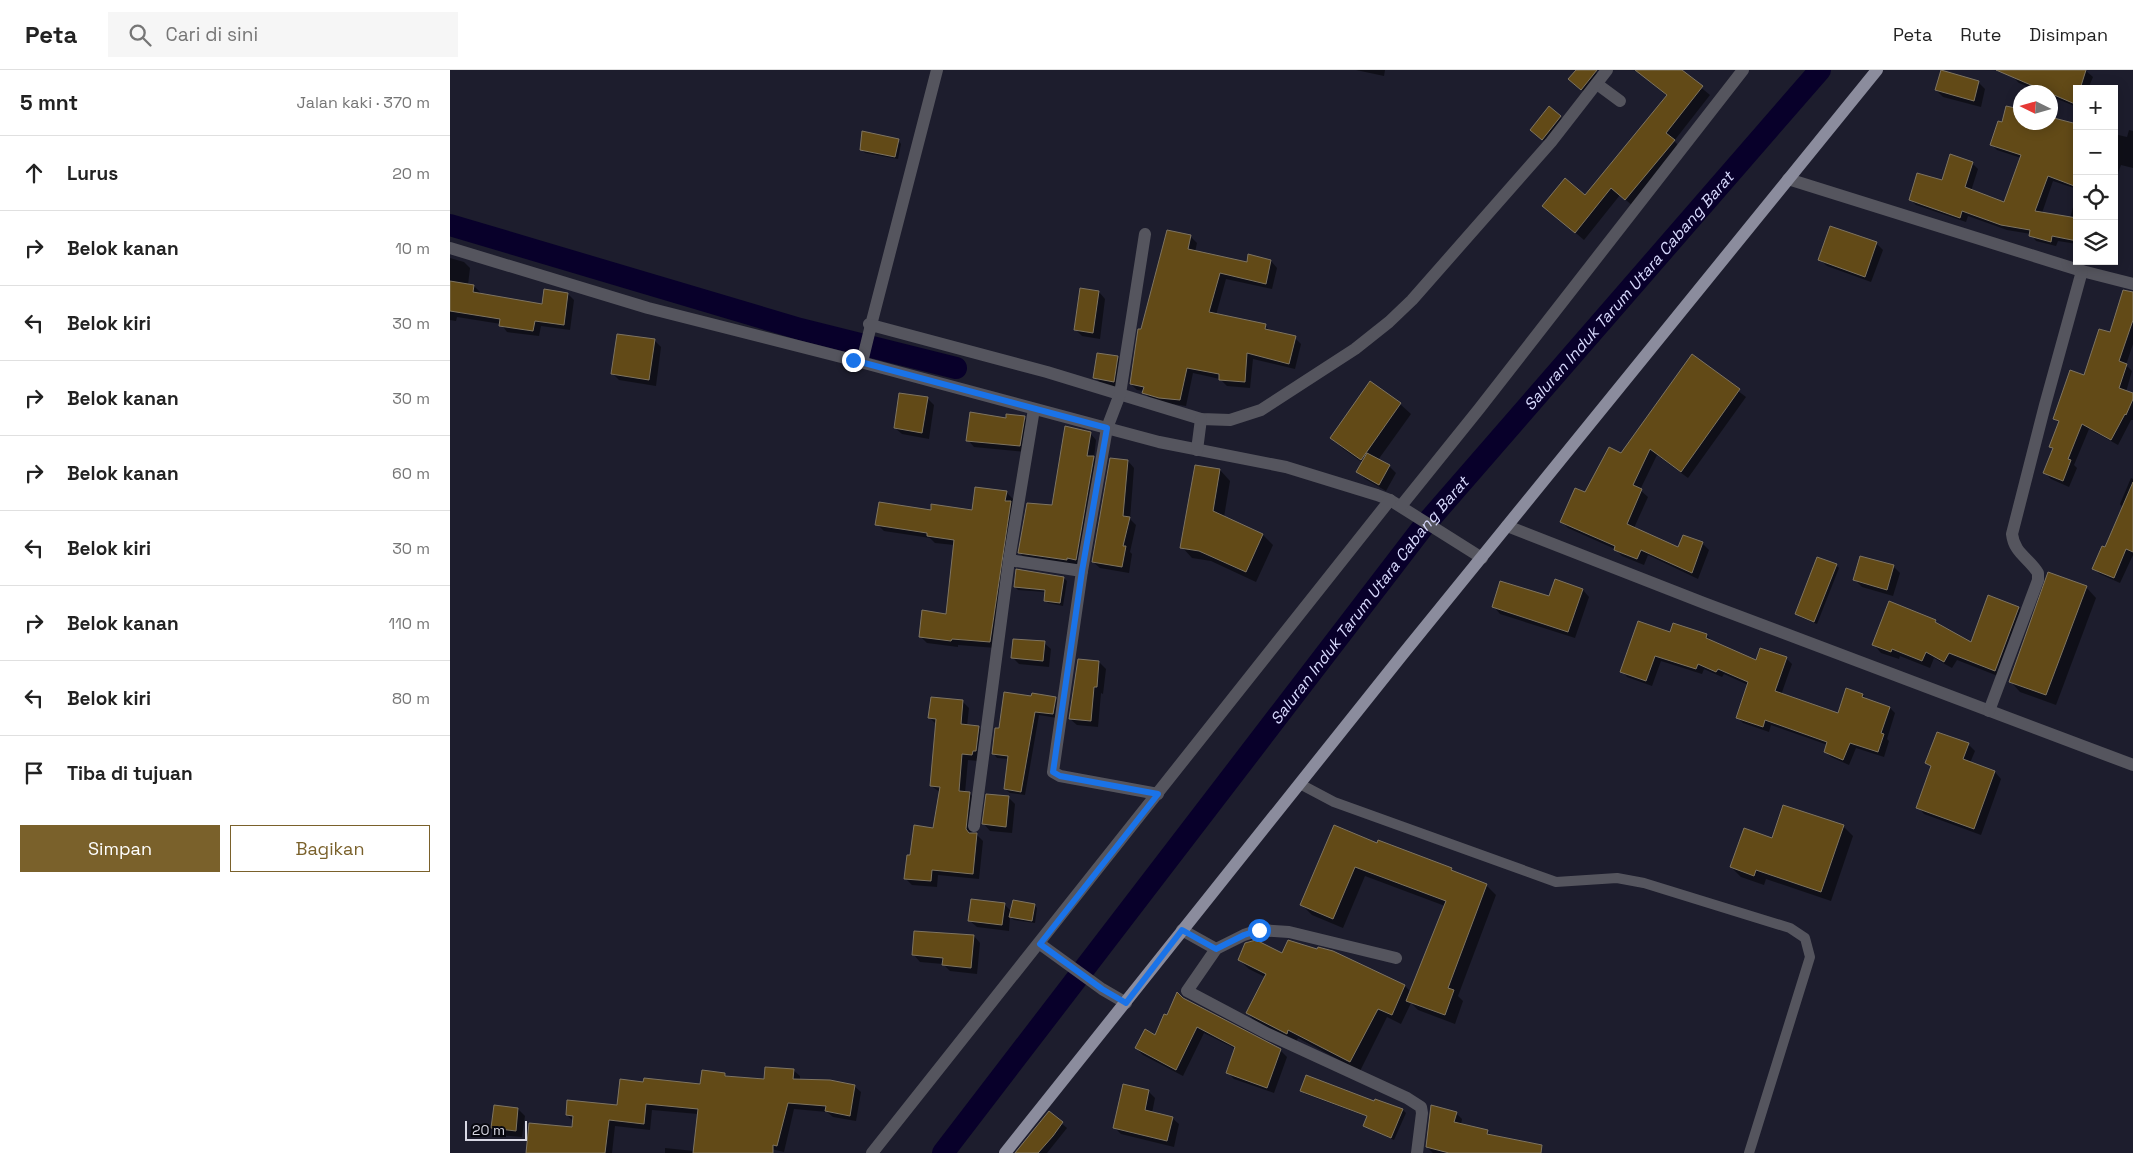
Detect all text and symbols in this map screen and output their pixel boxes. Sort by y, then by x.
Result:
search box [108,12,458,57]
text: Peta [25,19,78,50]
icon: search [126,21,154,49]
text: Cari di sini [166,22,258,47]
text: Peta [1893,23,1932,46]
text: Rute [1960,23,2001,46]
text: Disimpan [2029,23,2108,46]
north arrow [2013,85,2058,130]
map controls [2073,85,2118,265]
button: + [2073,85,2118,130]
text: 5 mnt [20,89,78,116]
text: Jalan kaki · 370 m [297,92,430,113]
button: − [2073,130,2118,175]
icon: ahead [20,159,48,187]
text: Lurus [67,161,118,186]
text: 20 m [392,163,430,184]
water label: Saluran Induk Tarum Utara Cabang Barat [1519,166,1739,415]
button: locate [2073,175,2118,220]
button: layers [2073,220,2118,265]
icon: right [20,234,48,262]
text: Belok kanan [67,236,179,261]
text: 10 m [395,238,430,259]
icon: left [20,309,48,337]
text: Belok kiri [67,311,151,336]
text: 30 m [392,313,430,334]
route end [842,349,865,372]
icon: right [20,384,48,412]
text: Belok kanan [67,386,179,411]
text: 30 m [392,388,430,409]
icon: right [20,459,48,487]
text: Belok kanan [67,461,179,486]
text: 60 m [392,463,430,484]
water label: Saluran Induk Tarum Utara Cabang Barat [1266,471,1474,729]
icon: left [20,534,48,562]
text: Belok kiri [67,536,151,561]
text: 30 m [392,538,430,559]
icon: right [20,609,48,637]
text: Belok kanan [67,611,179,636]
text: 110 m [388,613,430,634]
icon: left [20,684,48,712]
text: Belok kiri [67,686,151,711]
text: 80 m [392,688,430,709]
icon: arrive [20,759,48,787]
text: Tiba di tujuan [67,761,193,786]
button: Simpan [20,825,220,872]
button: Bagikan [230,825,430,872]
route start [1248,919,1271,942]
scale bar [465,1118,528,1141]
text: 20 m [472,1121,505,1139]

